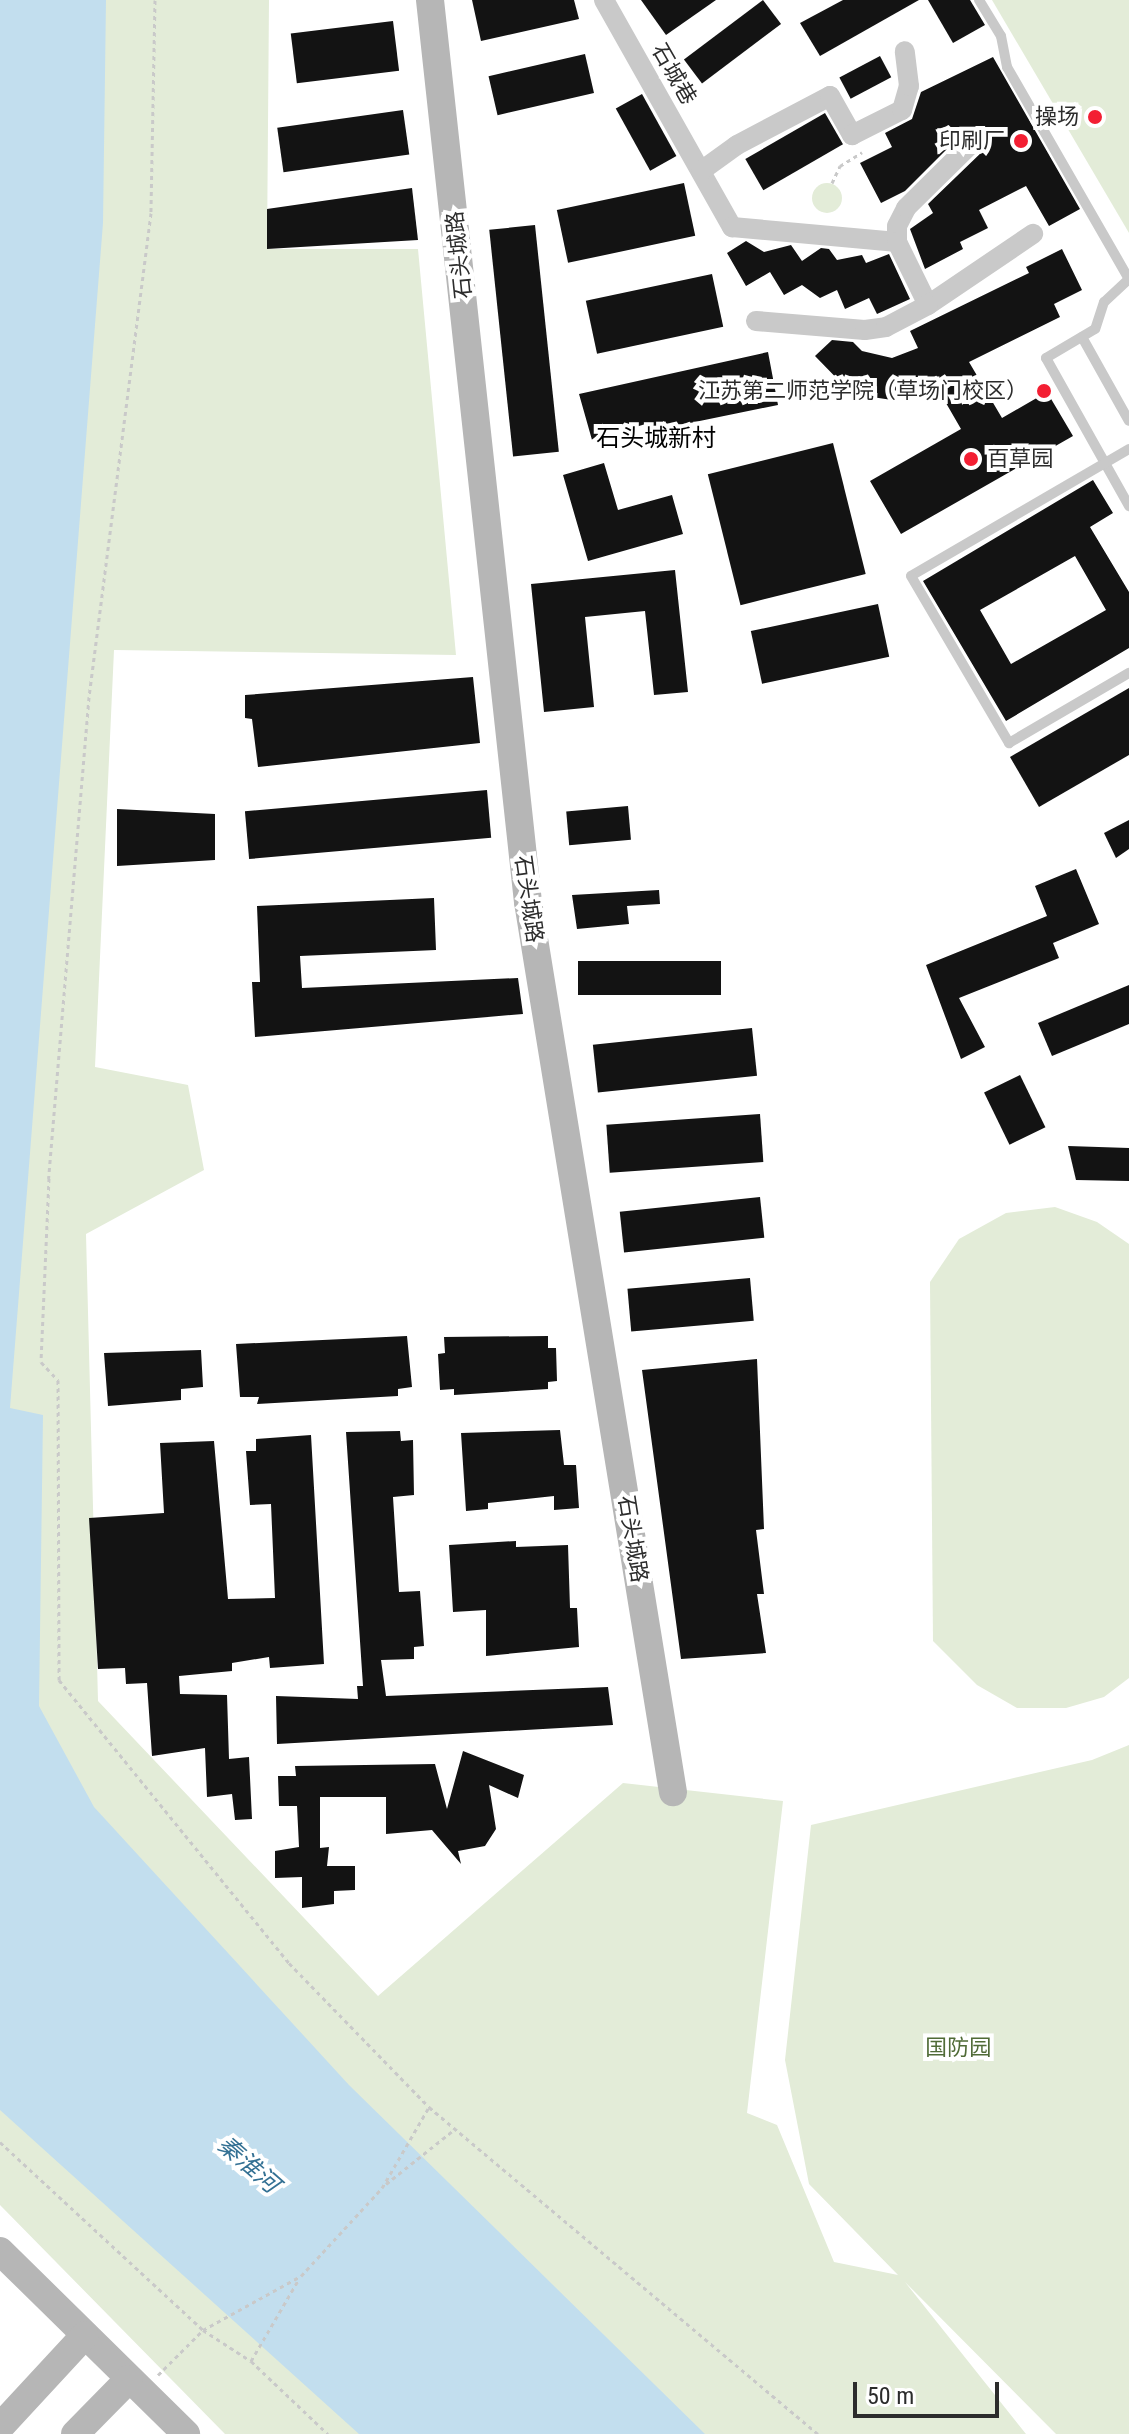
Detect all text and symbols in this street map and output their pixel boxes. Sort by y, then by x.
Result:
street label: 石城巷 [646,39,702,109]
place label: 操场 [1035,104,1079,130]
marker: 操场 [1086,108,1104,126]
place label: 印刷厂 [939,128,1005,154]
marker: 印刷厂 [1012,132,1030,150]
street label: 石头城路 [441,210,477,300]
place label: 江苏第二师范学院（草场门校区） [698,378,1028,404]
marker: 江苏第二师范学院（草场门校区） [1035,382,1053,400]
district label: 石头城新村 [596,425,716,453]
place label: 百草园 [987,446,1053,472]
marker: 百草园 [962,450,980,468]
street label: 石头城路 [510,854,548,944]
street label: 石头城路 [613,1493,653,1585]
park label: 国防园 [925,2035,991,2061]
water label: 秦淮河 [211,2131,285,2199]
scale bar [857,2366,1003,2416]
text: 50 m [867,2382,914,2410]

